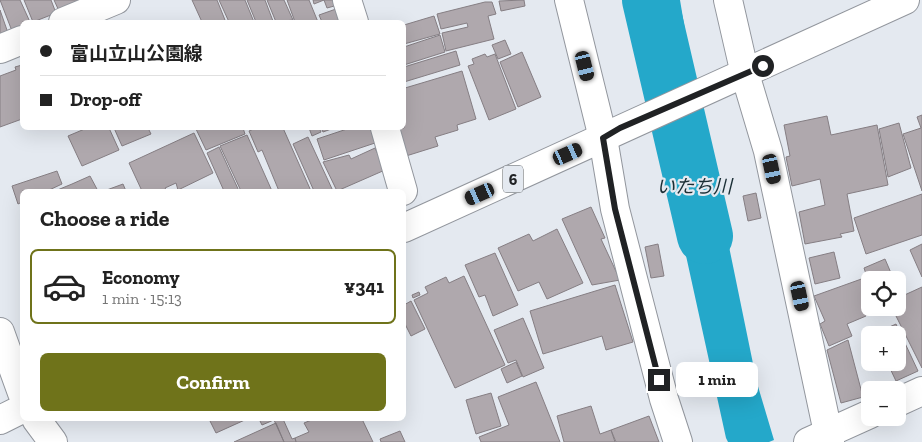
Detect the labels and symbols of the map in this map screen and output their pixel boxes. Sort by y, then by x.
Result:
car [574,50,595,82]
route start [752,55,774,77]
car [551,141,584,167]
car [761,153,782,185]
road number: 6 [503,165,523,192]
water label: いたち川 [656,175,734,198]
car [463,181,496,207]
car [789,280,810,312]
callout: 1 min [676,362,759,398]
route end [648,369,670,391]

